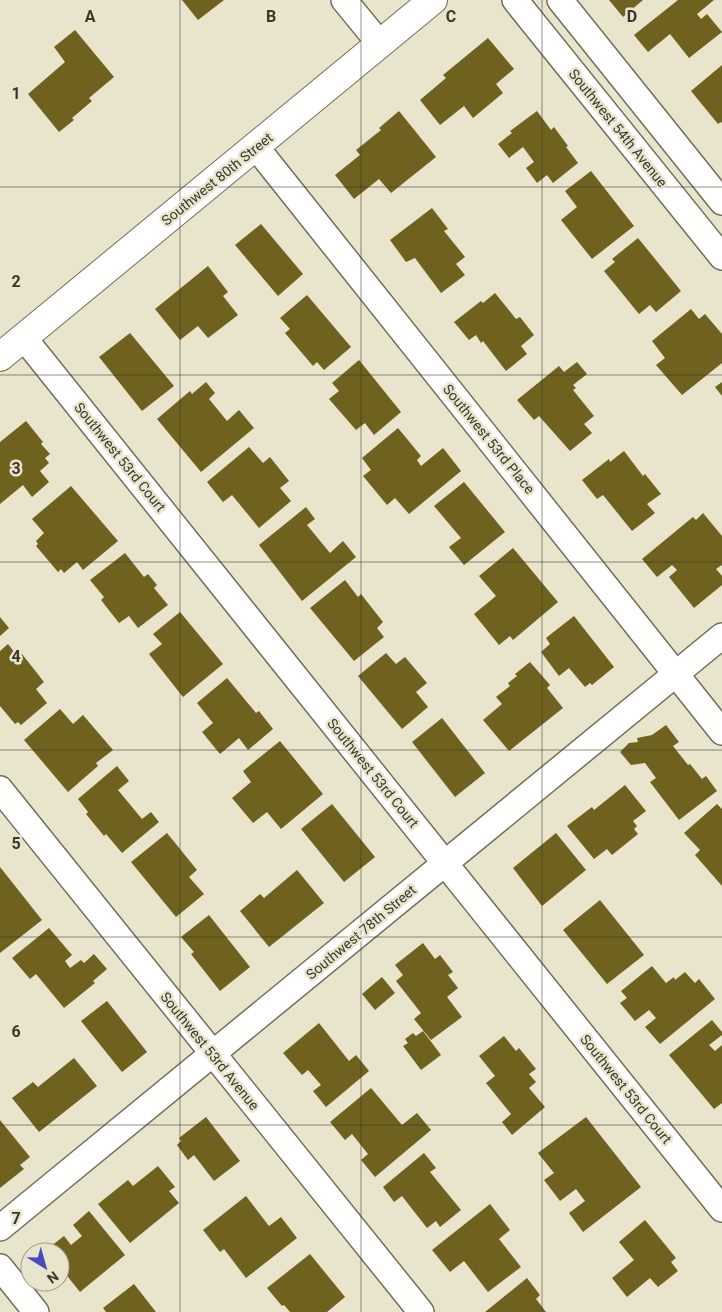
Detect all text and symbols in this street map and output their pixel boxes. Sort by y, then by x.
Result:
text: A [85,7,96,26]
text: B [266,7,276,26]
text: C [446,7,456,26]
text: D [627,7,637,26]
street label: Southwest 54th Avenue [566,66,670,190]
text: 1 [11,84,21,103]
street label: Southwest 80th Street [158,129,276,229]
text: 2 [11,272,21,291]
street label: Southwest 53rd Place [440,381,538,497]
street label: Southwest 53rd Court [71,399,169,515]
text: 3 [11,459,21,478]
text: 4 [11,647,21,666]
street label: Southwest 53rd Court [324,715,422,831]
text: 5 [11,834,21,853]
street label: Southwest 78th Street [303,881,419,982]
street label: Southwest 53rd Avenue [158,989,262,1113]
text: 6 [11,1022,21,1041]
street label: Southwest 53rd Court [577,1031,675,1147]
text: 7 [11,1209,21,1228]
north arrow [20,1242,70,1292]
text: N [44,1268,62,1287]

